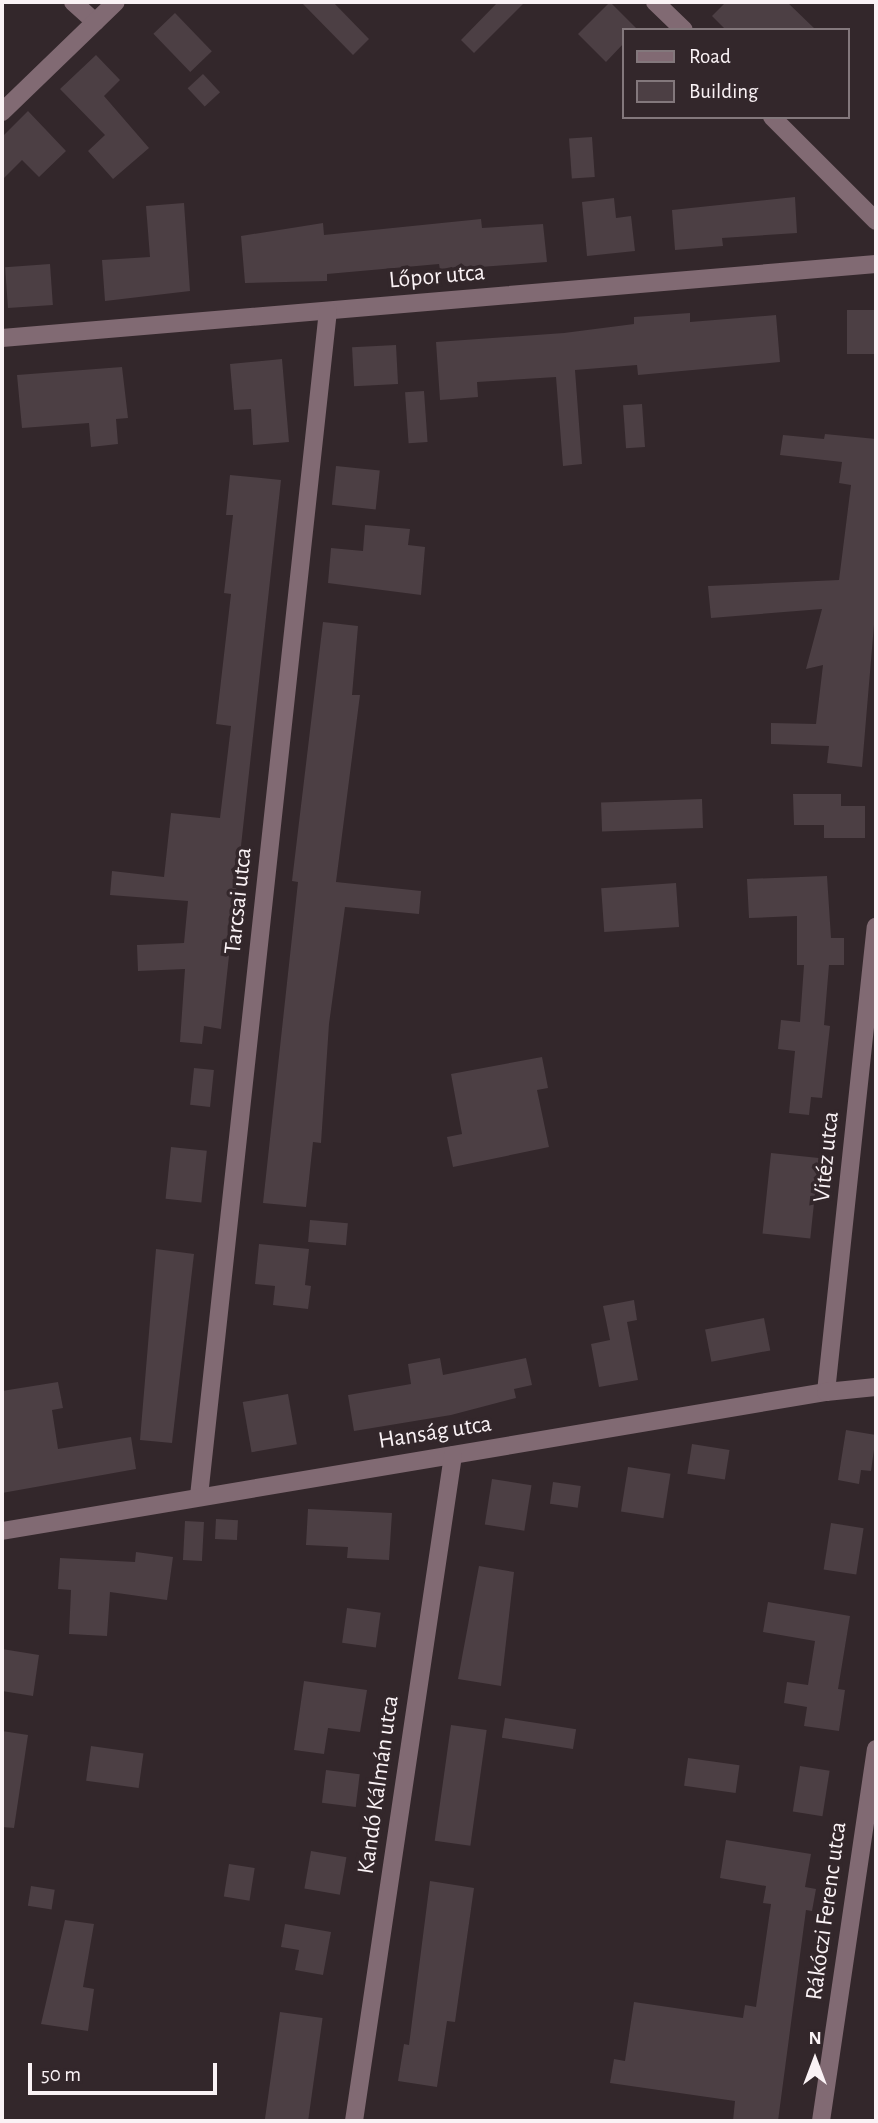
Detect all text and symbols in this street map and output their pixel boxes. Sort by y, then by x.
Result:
legend [622,28,850,119]
text: Road [689,46,731,67]
text: Building [689,81,758,102]
street label: Lőpor utca [388,258,486,296]
street label: Tarcsai utca [219,846,259,956]
street label: Vitéz utca [808,1110,846,1204]
street label: Hanság utca [376,1410,494,1456]
street label: Kandó Kálmán utca [352,1694,406,1876]
street label: Rákóczi Ferenc utca [800,1820,854,2002]
north arrow [780,2025,850,2095]
text: N [808,2029,822,2048]
scale bar [32,2050,220,2094]
text: 50 m [41,2064,81,2085]

